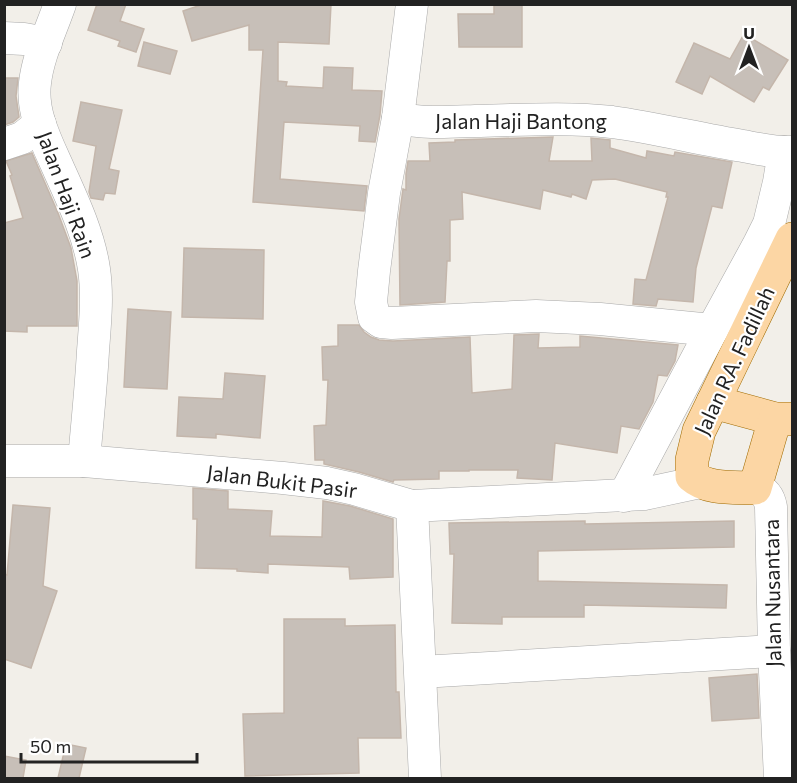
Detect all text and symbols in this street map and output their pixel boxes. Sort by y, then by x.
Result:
north arrow [719,18,779,78]
text: U [743,23,755,42]
street label: Jalan Haji Bantong [435,108,607,133]
street label: Jalan Haji Rain [33,128,102,261]
street label: Jalan RA. Fadillah [688,282,779,439]
street label: Jalan Bukit Pasir [205,459,359,502]
street label: Jalan Nusantara [758,519,785,667]
scale bar [21,726,196,764]
text: 50 m [30,735,71,757]

